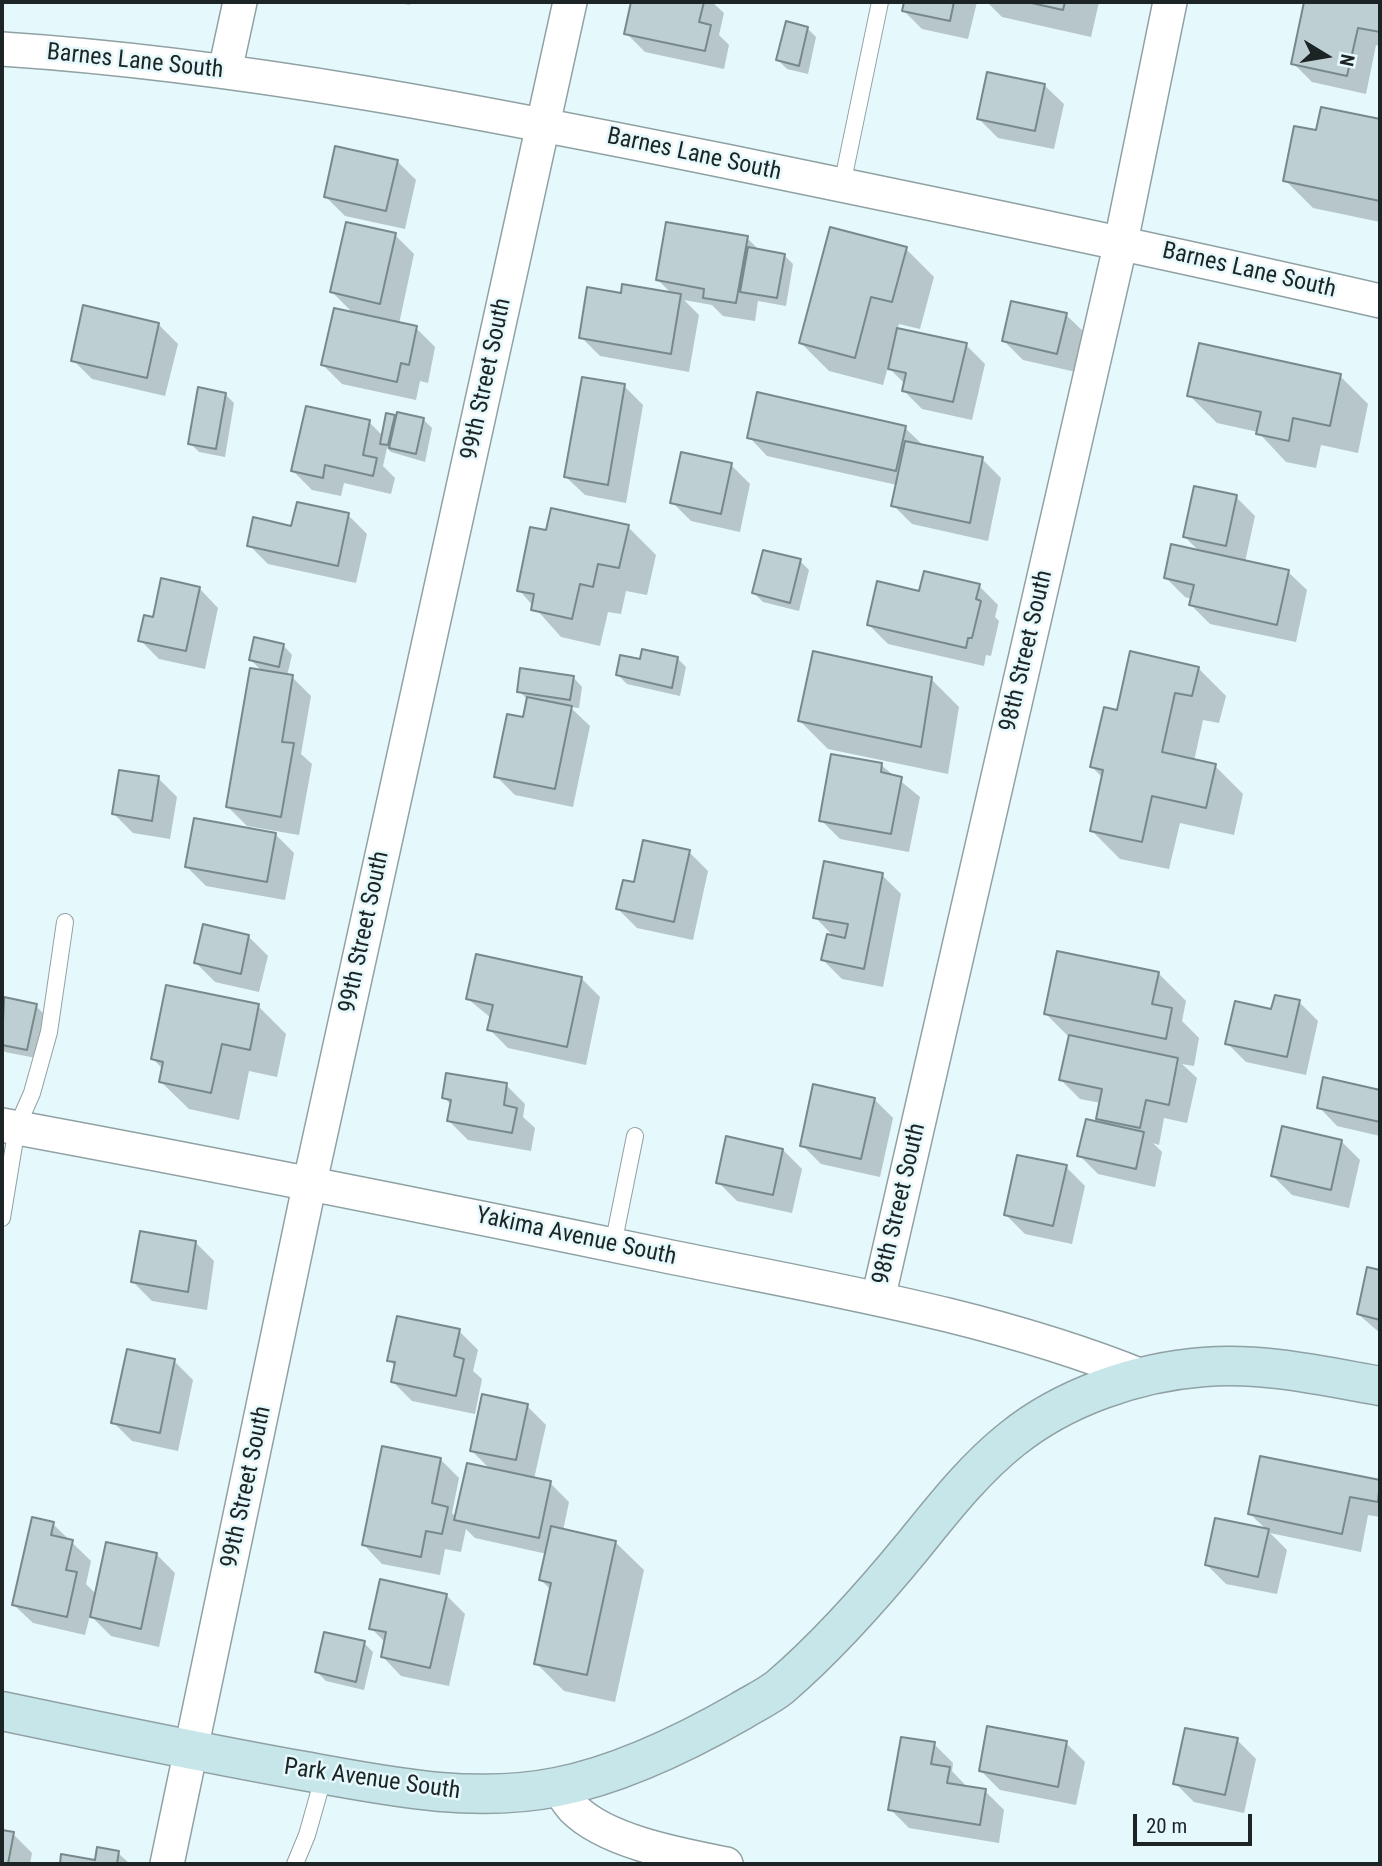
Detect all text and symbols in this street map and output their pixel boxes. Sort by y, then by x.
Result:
north arrow [1291,21,1361,91]
street label: Barnes Lane South [45,38,225,86]
text: N [1335,52,1360,68]
street label: Barnes Lane South [604,122,784,188]
street label: Barnes Lane South [1159,237,1339,305]
street label: 99th Street South [456,296,518,462]
street label: 98th Street South [994,568,1060,734]
street label: 99th Street South [334,849,396,1015]
street label: 98th Street South [867,1121,933,1287]
street label: Yakima Avenue South [473,1202,679,1272]
street label: 99th Street South [216,1404,278,1570]
street label: Park Avenue South [282,1753,462,1807]
scale bar [1137,1800,1256,1844]
text: 20 m [1146,1814,1187,1838]

